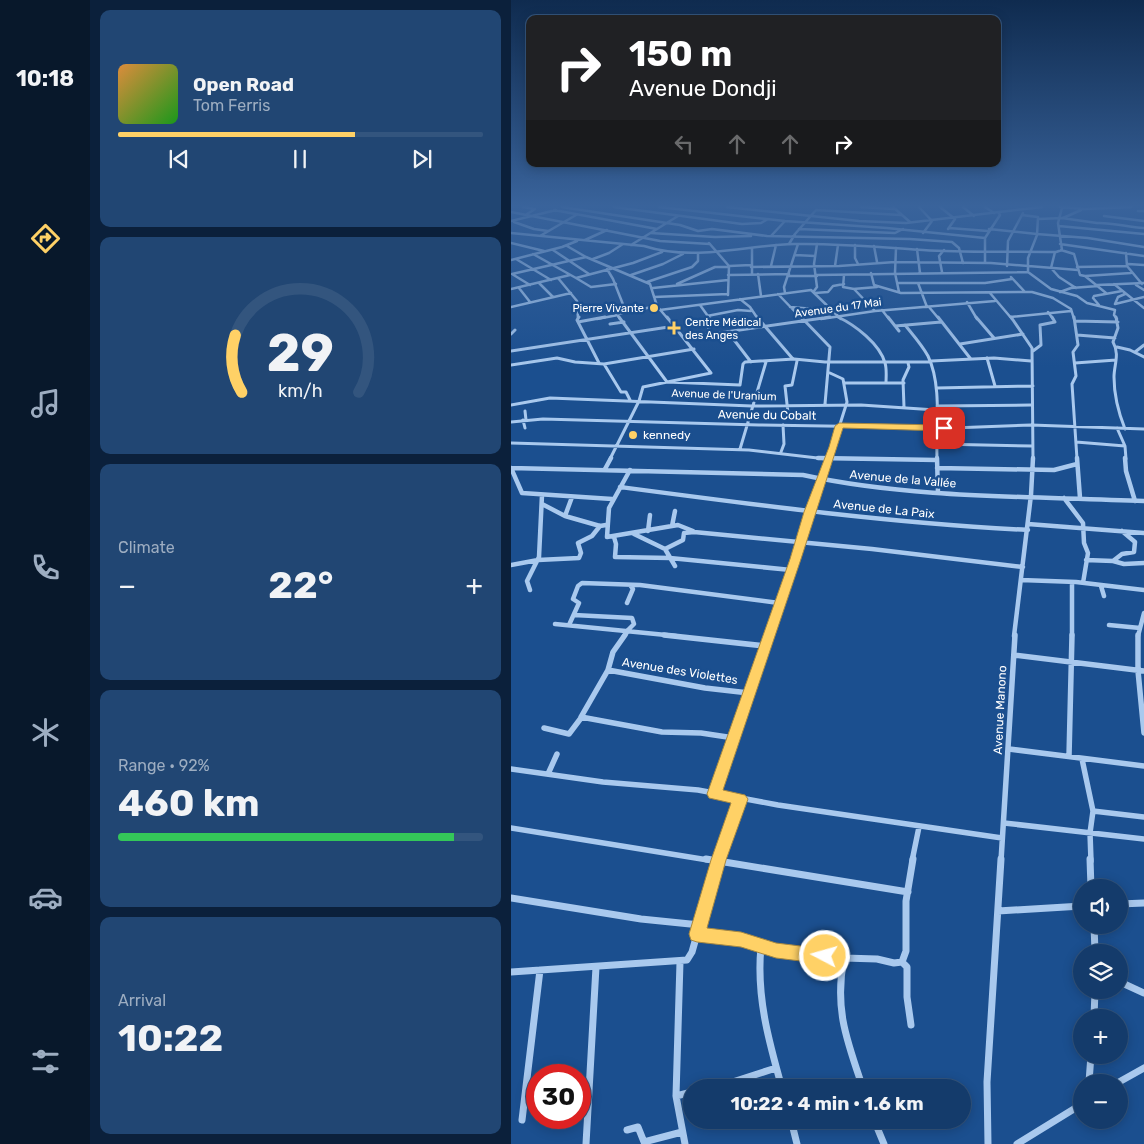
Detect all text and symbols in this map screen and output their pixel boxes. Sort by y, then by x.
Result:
text: 150 m [629,33,732,75]
icon: right [546,35,611,100]
text: 10:18 [16,65,74,92]
text: Open Road [193,73,294,96]
text: Avenue Dondji [629,75,777,102]
text: Tom Ferris [193,96,270,115]
icon: left [670,130,698,158]
icon: ahead [723,130,751,158]
icon: ahead [776,130,804,158]
icon: right [829,130,857,158]
icon: previous [165,145,193,173]
icon: pause [286,145,314,173]
icon: next [408,145,436,173]
icon: directions [28,221,63,256]
street label: Avenue du 17 Mai [794,295,882,321]
place label: Pierre Vivante [572,302,644,315]
marker: Pierre Vivante [648,302,660,314]
place label: Centre Médical des Anges [685,316,761,342]
marker: Centre Médical des Anges [667,321,681,335]
text: 29 [267,322,334,384]
text: km/h [278,380,323,401]
icon: music [28,386,63,421]
street label: Avenue de l'Uranium [671,387,777,403]
street label: Avenue du Cobalt [718,407,817,423]
pin [923,407,965,449]
icon: arrive [930,414,958,442]
place label: kennedy [643,428,691,442]
marker: kennedy [627,429,639,441]
street label: Avenue de la Vallée [849,467,957,491]
street label: Avenue de La Paix [833,497,936,521]
text: Climate [118,538,175,557]
icon: phone [28,550,63,585]
text: 22° [268,562,333,608]
text: − [118,569,136,602]
text: + [466,569,483,602]
street label: Avenue des Violettes [621,655,739,687]
street label: Avenue Manono [991,665,1009,755]
icon: climate [28,715,63,750]
text: Range · 92% [118,756,210,775]
text: 460 km [118,780,260,826]
map controls [1073,879,1128,1129]
button: sound [1073,879,1128,934]
icon: car [28,880,63,915]
position arrow [798,929,850,981]
button: layers [1073,944,1128,999]
text: Arrival [118,991,166,1010]
button: + [1073,1009,1128,1064]
text: 10:22 [118,1015,223,1061]
icon: filters [28,1044,63,1079]
speed limit sign: 30 [526,1064,591,1129]
button: − [1073,1074,1128,1129]
text: 10:22 · 4 min · 1.6 km [730,1092,924,1115]

